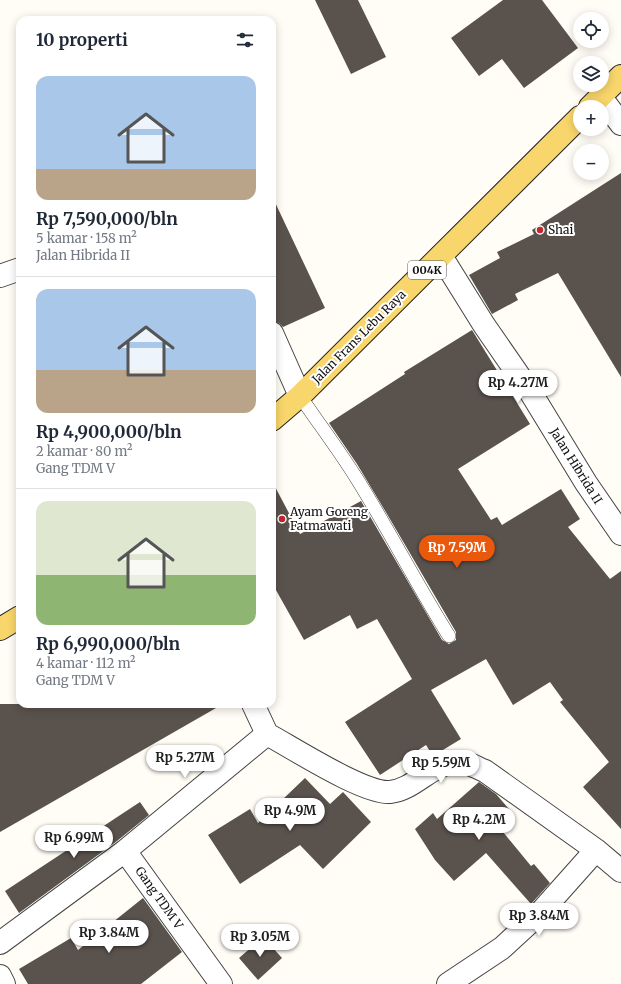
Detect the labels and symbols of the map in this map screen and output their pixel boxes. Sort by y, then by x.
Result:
place label: Shai [548,222,573,237]
marker: Shai [535,225,545,235]
road number: 004K [408,261,446,279]
street label: Jalan Frans Lebu Raya [308,286,409,387]
pin: Rp 4.27M [477,370,559,404]
street label: Jalan Hibrida II [547,424,606,507]
place label: Ayam Goreng Fatmawati [289,504,369,533]
marker: Ayam Goreng Fatmawati [277,514,287,524]
pin: Rp 7.59M [416,535,498,569]
pin: Rp 5.27M [144,745,226,779]
pin: Rp 5.59M [400,750,482,784]
pin: Rp 4.9M [253,798,327,832]
pin: Rp 4.2M [442,807,516,841]
pin: Rp 6.99M [33,825,115,859]
street label: Gang TDM V [132,864,187,933]
pin: Rp 3.84M [498,903,580,937]
pin: Rp 3.84M [68,920,150,954]
pin: Rp 3.05M [219,924,301,958]

